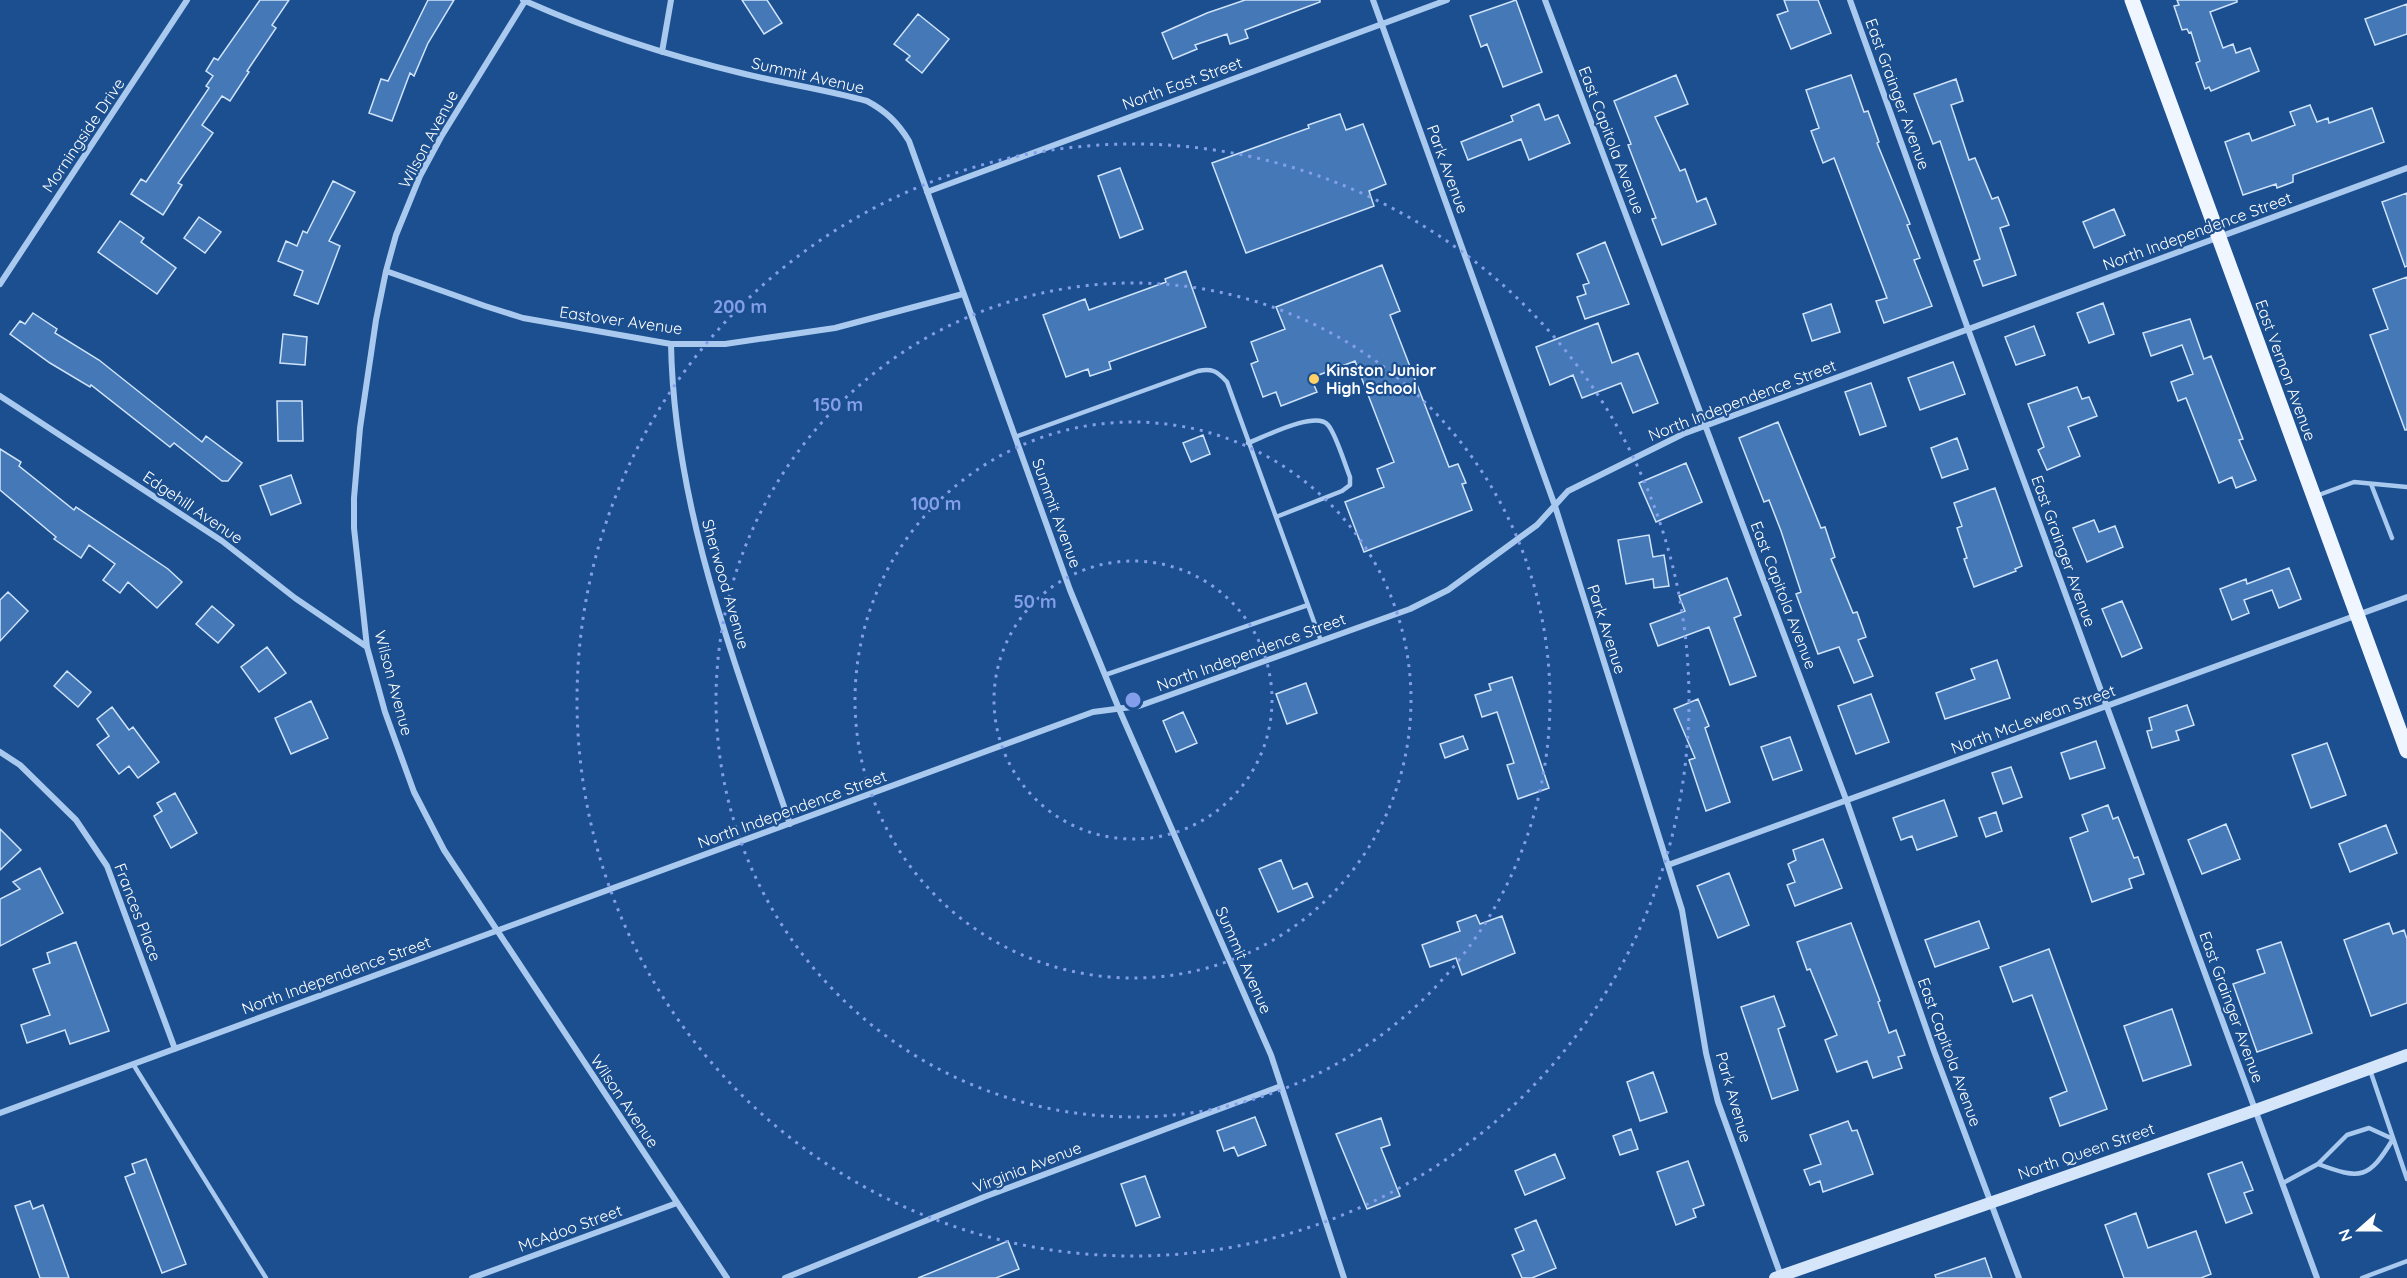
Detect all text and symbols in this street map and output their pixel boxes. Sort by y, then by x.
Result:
street label: East Grainger Avenue [1861,16,1935,172]
street label: Summit Avenue [750,52,866,98]
street label: North East Street [1119,52,1245,114]
street label: East Capitola Avenue [1575,63,1649,217]
street label: Morningside Drive [37,74,129,196]
street label: Wilson Avenue [394,87,462,191]
street label: Park Avenue [1423,122,1473,216]
street label: North Independence Street [2100,187,2294,275]
text: 200 m [713,295,767,318]
street label: East Vernon Avenue [2251,297,2321,443]
street label: Eastover Avenue [558,301,684,339]
street label: North Independence Street [1645,355,1839,445]
place label: Kinston Junior High School [1326,360,1436,398]
marker: Kinston Junior High School [1307,372,1321,386]
text: 150 m [813,393,863,416]
street label: Summit Avenue [1028,455,1086,571]
street label: Edgehill Avenue [139,466,247,548]
street label: East Grainger Avenue [2027,473,2101,629]
text: 100 m [911,492,961,515]
street label: Sherwood Avenue [698,517,754,651]
street label: East Capitola Avenue [1747,518,1821,672]
street label: Park Avenue [1583,582,1631,676]
text: 50 m [1013,590,1057,613]
street label: North Independence Street [1154,608,1348,696]
street label: Wilson Avenue [370,628,418,738]
street label: North McLewean Street [1948,680,2118,758]
centre of rings [1123,690,1143,710]
street label: North Independence Street [695,765,889,853]
street label: Frances Place [110,860,166,964]
street label: Summit Avenue [1211,903,1277,1017]
street label: East Grainger Avenue [2195,929,2269,1085]
street label: North Independence Street [239,931,433,1019]
street label: East Capitola Avenue [1914,975,1986,1129]
street label: Park Avenue [1712,1050,1756,1144]
street label: Wilson Avenue [586,1051,664,1151]
street label: North Queen Street [2015,1118,2157,1184]
street label: Virginia Avenue [970,1137,1084,1197]
street label: McAdoo Street [515,1200,625,1256]
north arrow [2329,1200,2389,1260]
text: N [2334,1226,2356,1244]

